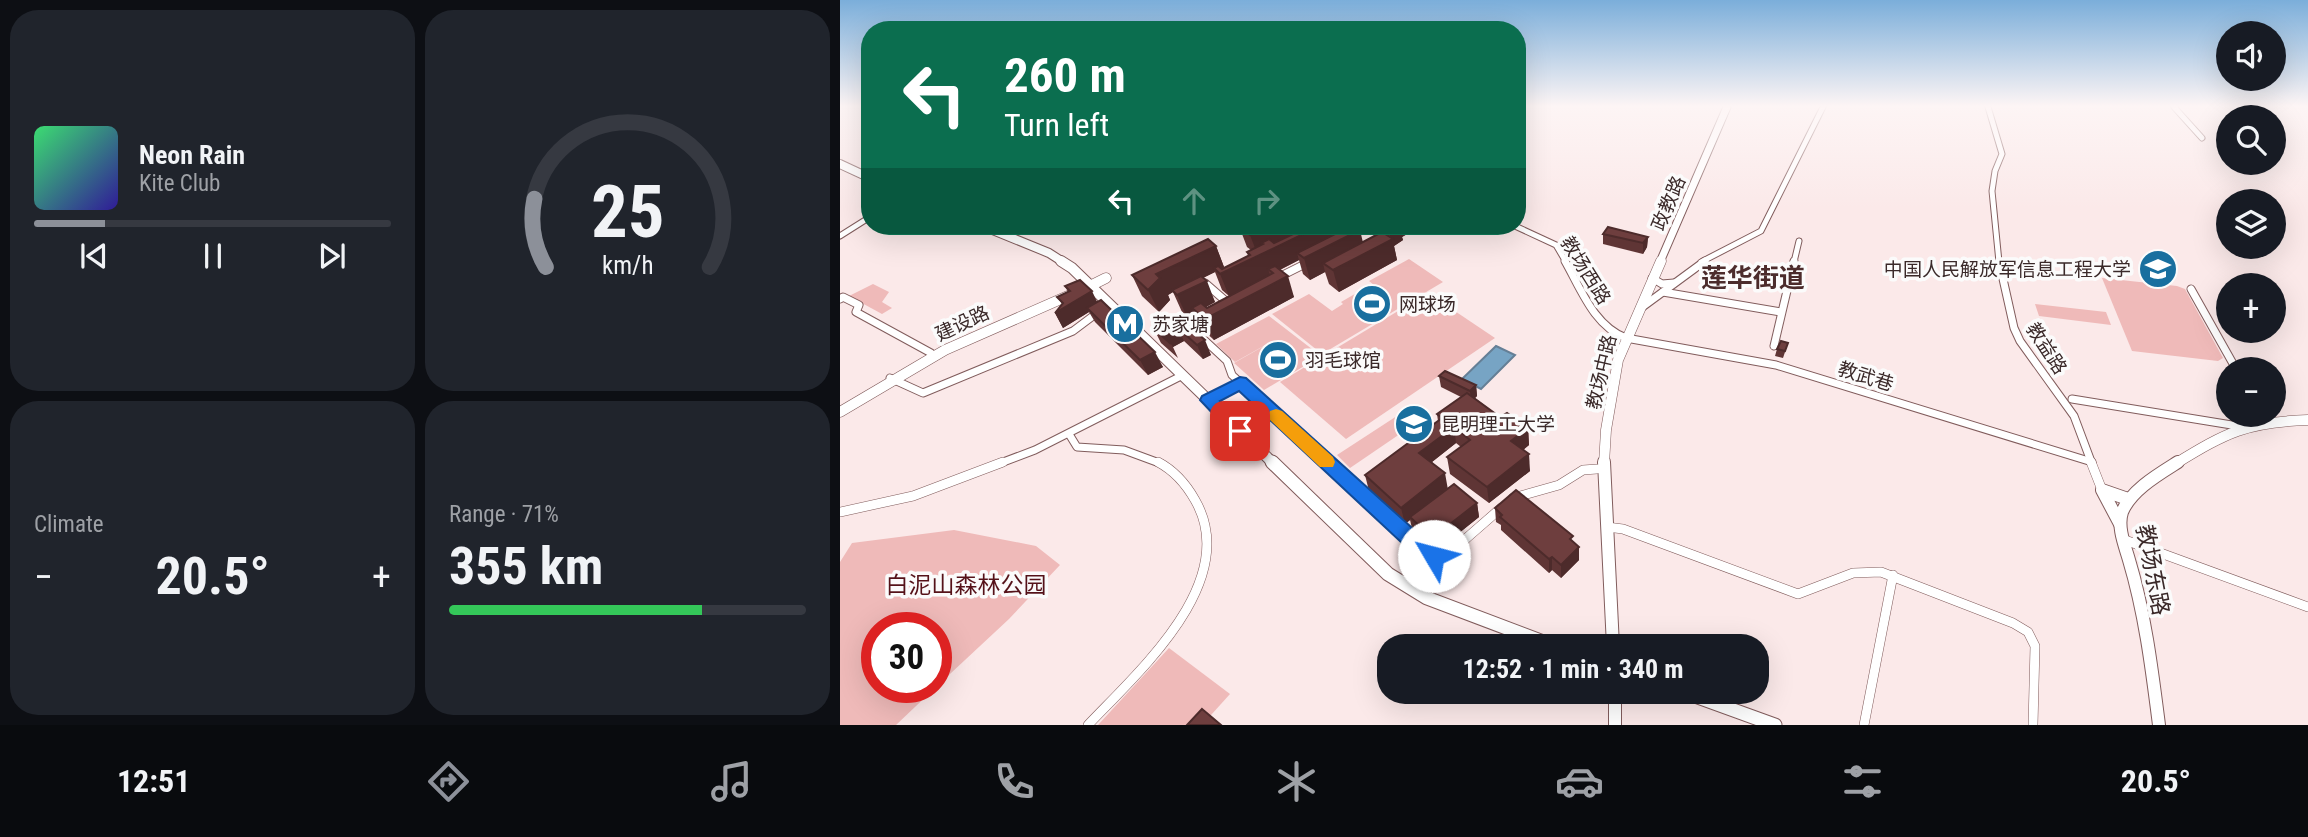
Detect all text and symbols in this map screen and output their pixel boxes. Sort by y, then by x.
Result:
map controls [2216,21,2286,427]
button: sound [2216,21,2286,91]
text: 260 m [1004,47,1126,104]
icon: left [889,49,980,140]
button: search [2216,105,2286,175]
text: Turn left [1004,106,1109,144]
text: Neon Rain [139,140,245,170]
text: 25 [591,169,664,255]
text: Kite Club [139,170,220,197]
street label: 政教路 [1647,172,1690,234]
icon: left [1102,182,1140,220]
icon: ahead [1175,182,1213,220]
icon: right [1248,182,1286,220]
button: layers [2216,189,2286,259]
street label: 教场西路 [1556,232,1615,309]
icon: previous [75,237,113,275]
icon: pause [194,237,232,275]
icon: next [313,237,351,275]
school or university icon: 中国人民解放军信息工程大学 [2137,248,2179,290]
text: km/h [602,251,653,280]
place label: 中国人民解放军信息工程大学 [1884,258,2131,281]
district label: 莲华街道 [1701,263,1805,293]
button: + [2216,273,2286,343]
sports icon: 网球场 [1351,283,1393,325]
place label: 网球场 [1399,293,1456,316]
street label: 建设路 [932,301,993,346]
metro station icon: 苏家塘 [1104,303,1146,345]
place label: 苏家塘 [1152,313,1209,336]
street label: 教益路 [2021,318,2072,378]
street label: 教场中路 [1582,332,1621,412]
sports icon: 羽毛球馆 [1257,339,1299,381]
place label: 羽毛球馆 [1305,349,1381,372]
street label: 教武巷 [1835,357,1896,396]
button: − [2216,357,2286,427]
pin [1210,401,1270,461]
school or university icon: 昆明理工大学 [1393,403,1435,445]
icon: arrive [1221,412,1259,450]
place label: 昆明理工大学 [1441,413,1555,436]
text: Range · 71% [449,501,559,528]
text: Climate [34,511,104,538]
position arrow [1397,519,1471,593]
street label: 教场东路 [2130,522,2175,618]
text: 355 km [449,536,603,597]
text: 20.5° [155,546,270,607]
text: − [34,555,53,599]
text: + [372,555,391,599]
park label: 白泥山森林公园 [886,572,1047,599]
speed limit sign: 30 [861,612,952,703]
text: 12:52 · 1 min · 340 m [1463,654,1683,684]
icon: directions [424,757,473,806]
icon: music [707,757,756,806]
icon: phone [990,757,1039,806]
icon: climate [1272,757,1321,806]
icon: car [1555,757,1604,806]
icon: filters [1838,757,1887,806]
text: 12:51 [117,762,190,800]
text: 20.5° [2121,762,2191,800]

